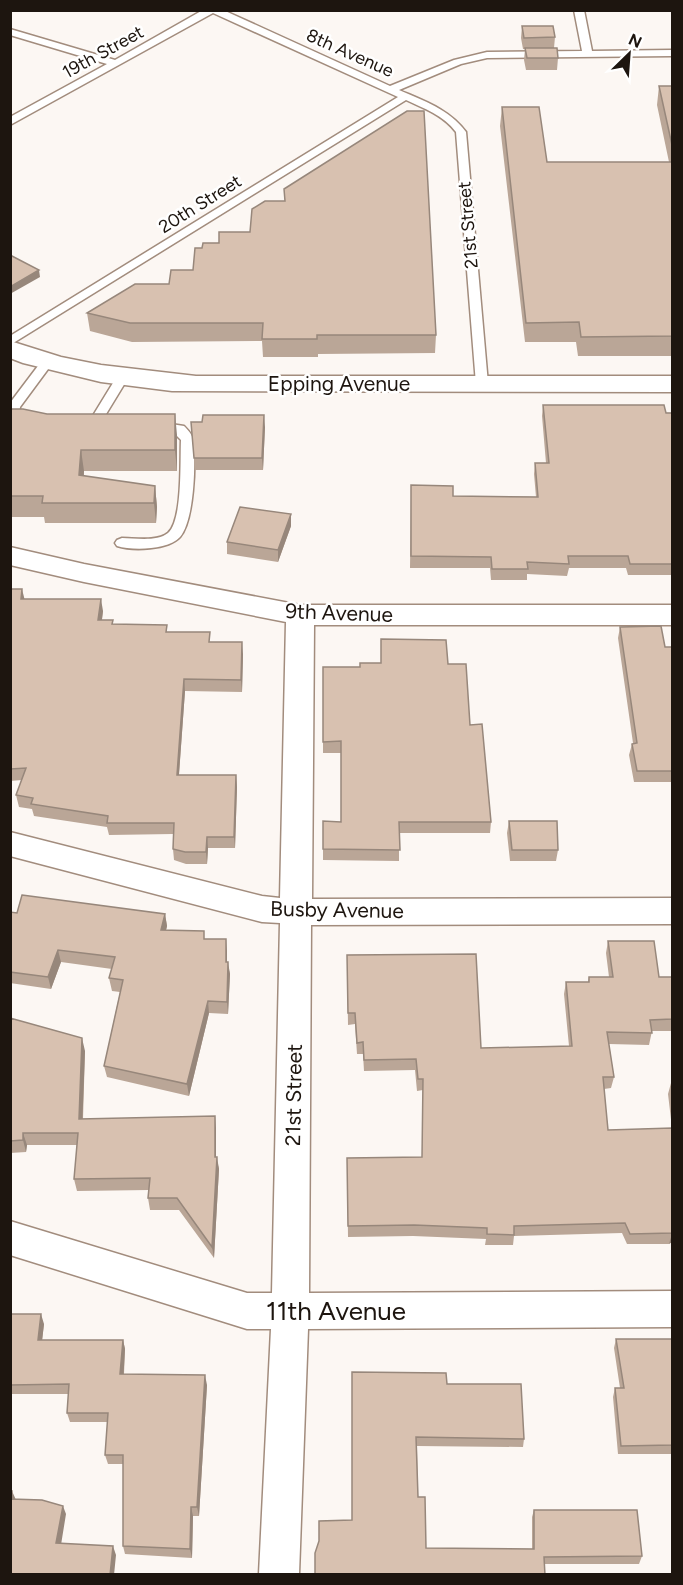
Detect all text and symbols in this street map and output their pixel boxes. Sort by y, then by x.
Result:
street label: 19th Street [59,21,148,83]
street label: 8th Avenue [303,24,397,82]
north arrow [599,24,659,84]
text: N [626,30,645,52]
street label: 20th Street [155,170,246,238]
street label: 21st Street [453,180,483,270]
street label: Epping Avenue [268,371,410,396]
street label: 9th Avenue [285,598,393,627]
street label: Busby Avenue [270,896,404,923]
street label: 21st Street [280,1044,307,1146]
street label: 11th Avenue [266,1295,406,1327]

